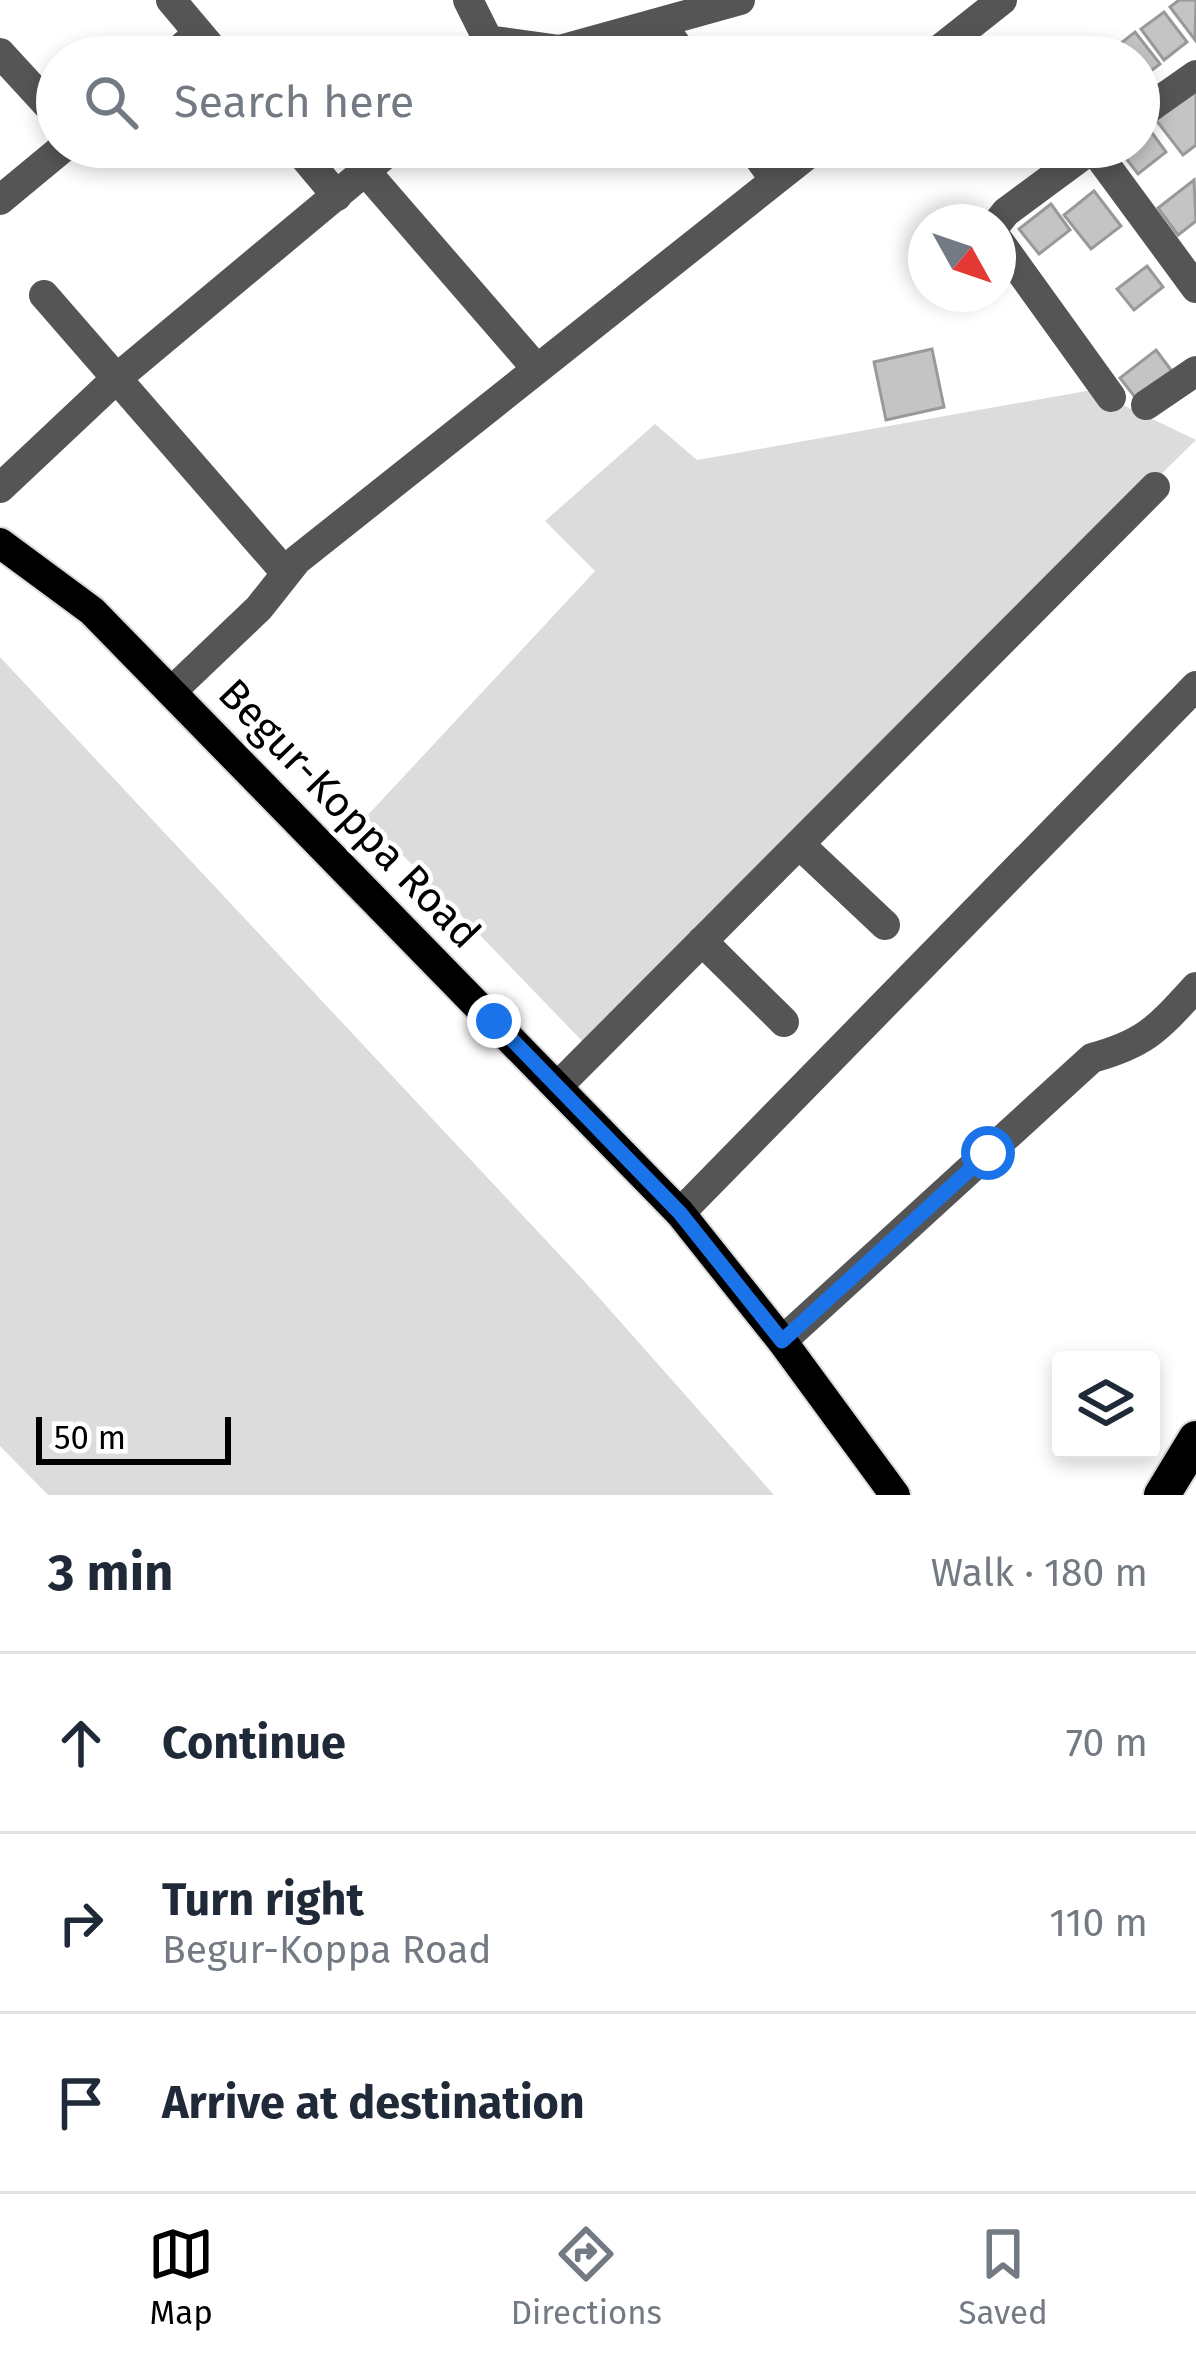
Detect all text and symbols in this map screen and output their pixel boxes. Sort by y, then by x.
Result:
search box [36,36,1160,168]
icon: search [78,69,144,135]
text: Search here [174,75,414,129]
north arrow [908,204,1016,312]
street label: Begur-Koppa Road [208,669,491,959]
route end [467,994,521,1048]
route start [961,1126,1015,1180]
map controls [1052,1351,1160,1459]
button: layers [1052,1351,1160,1459]
scale bar [36,1411,231,1464]
text: 50 m [54,1418,126,1458]
text: 3 min [48,1542,174,1604]
text: Walk · 180 m [931,1550,1148,1596]
icon: ahead [48,1710,114,1776]
text: Continue [162,1716,346,1770]
text: 70 m [1066,1720,1148,1766]
text: Turn right [162,1873,364,1927]
icon: right [48,1890,114,1956]
text: 110 m [1049,1900,1148,1946]
text: Begur-Koppa Road [162,1927,492,1973]
icon: arrive [48,2070,114,2136]
text: Arrive at destination [162,2076,585,2130]
tab: Map [148,2221,214,2333]
tab: Directions [511,2221,662,2333]
tab: Saved [958,2221,1048,2333]

